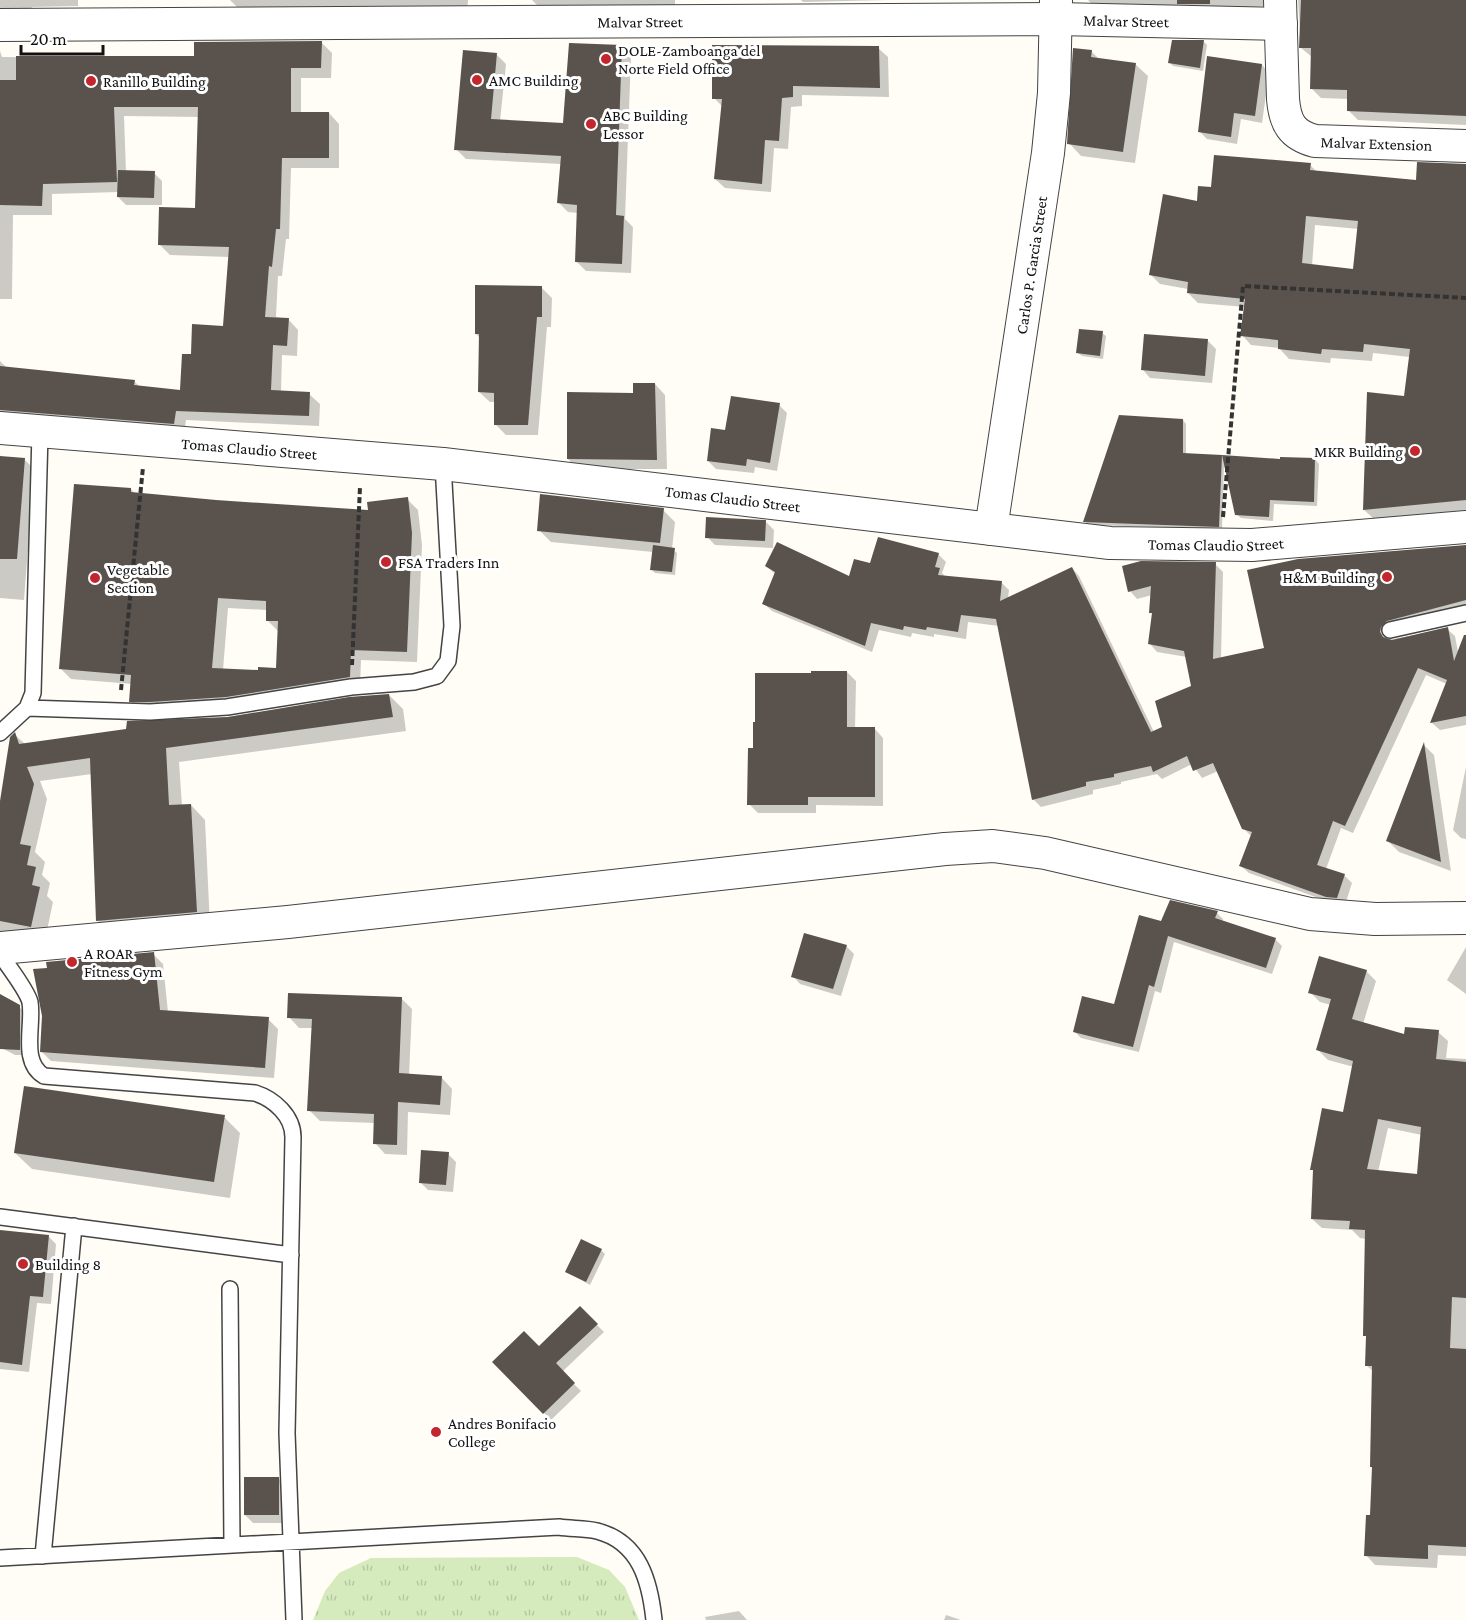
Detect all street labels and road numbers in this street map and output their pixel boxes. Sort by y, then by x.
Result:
street label: Malvar Street [1083,12,1170,31]
street label: Malvar Street [597,13,684,31]
street label: Malvar Extension [1320,133,1433,154]
street label: Carlos P. Garcia Street [1013,194,1050,335]
street label: Tomas Claudio Street [181,435,318,463]
street label: Tomas Claudio Street [664,482,802,515]
street label: Tomas Claudio Street [1148,534,1285,554]

